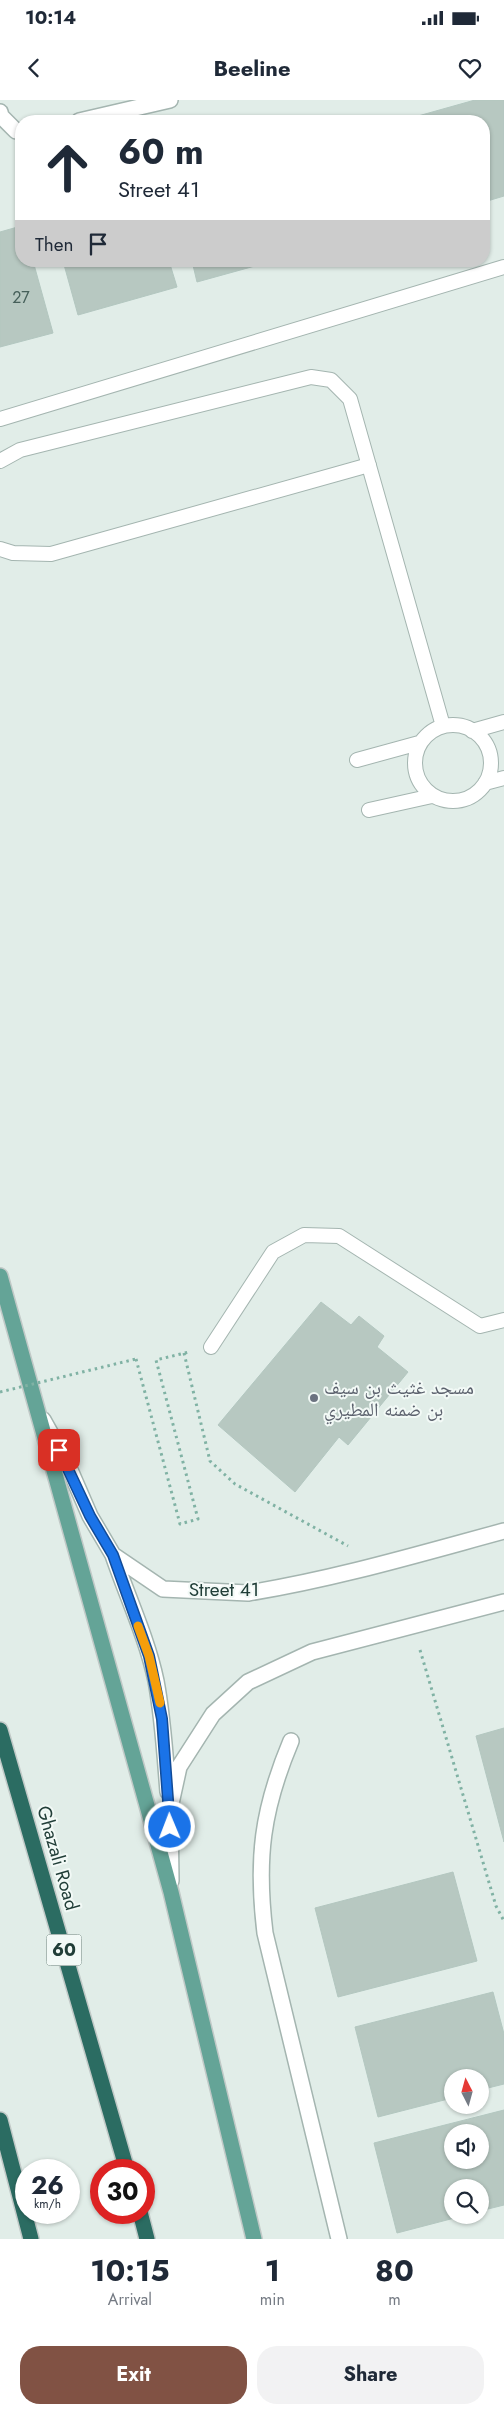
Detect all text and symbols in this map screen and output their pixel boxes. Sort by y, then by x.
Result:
text: 10:14 [25,4,76,31]
text: Beeline [213,52,291,84]
icon: back [20,54,48,82]
icon: heart [456,54,484,82]
text: 60 m [118,127,204,177]
icon: ahead [35,135,100,200]
text: Street 41 [118,173,200,205]
icon: arrive [84,230,112,258]
text: Then [35,231,74,258]
house number: 27 [12,286,30,309]
place label: مسجد غثيث بن سيف بن ضمنه المطيري [324,1374,474,1424]
marker: مسجد غثيث بن سيف بن ضمنه المطيري [308,1392,320,1404]
pin [38,1429,80,1471]
icon: arrive [45,1436,73,1464]
street label: Street 41 [189,1576,259,1603]
position arrow [143,1800,195,1852]
street label: Ghazali Road [30,1803,86,1913]
road number: 60 [46,1934,82,1966]
north arrow [444,2069,489,2114]
map controls [444,2069,489,2224]
button: sound [444,2124,489,2169]
speed limit sign: 30 [90,2159,155,2224]
text: 26 [31,2167,64,2203]
button: search [444,2179,489,2224]
text: km/h [34,2195,61,2213]
text: 10:15 [90,2249,170,2292]
text: 1 [265,2249,280,2292]
text: 80 [375,2249,414,2292]
text: Arrival [108,2288,152,2311]
text: min [260,2288,285,2311]
text: m [388,2288,401,2311]
button: Exit [20,2346,247,2404]
button: Share [257,2346,484,2404]

